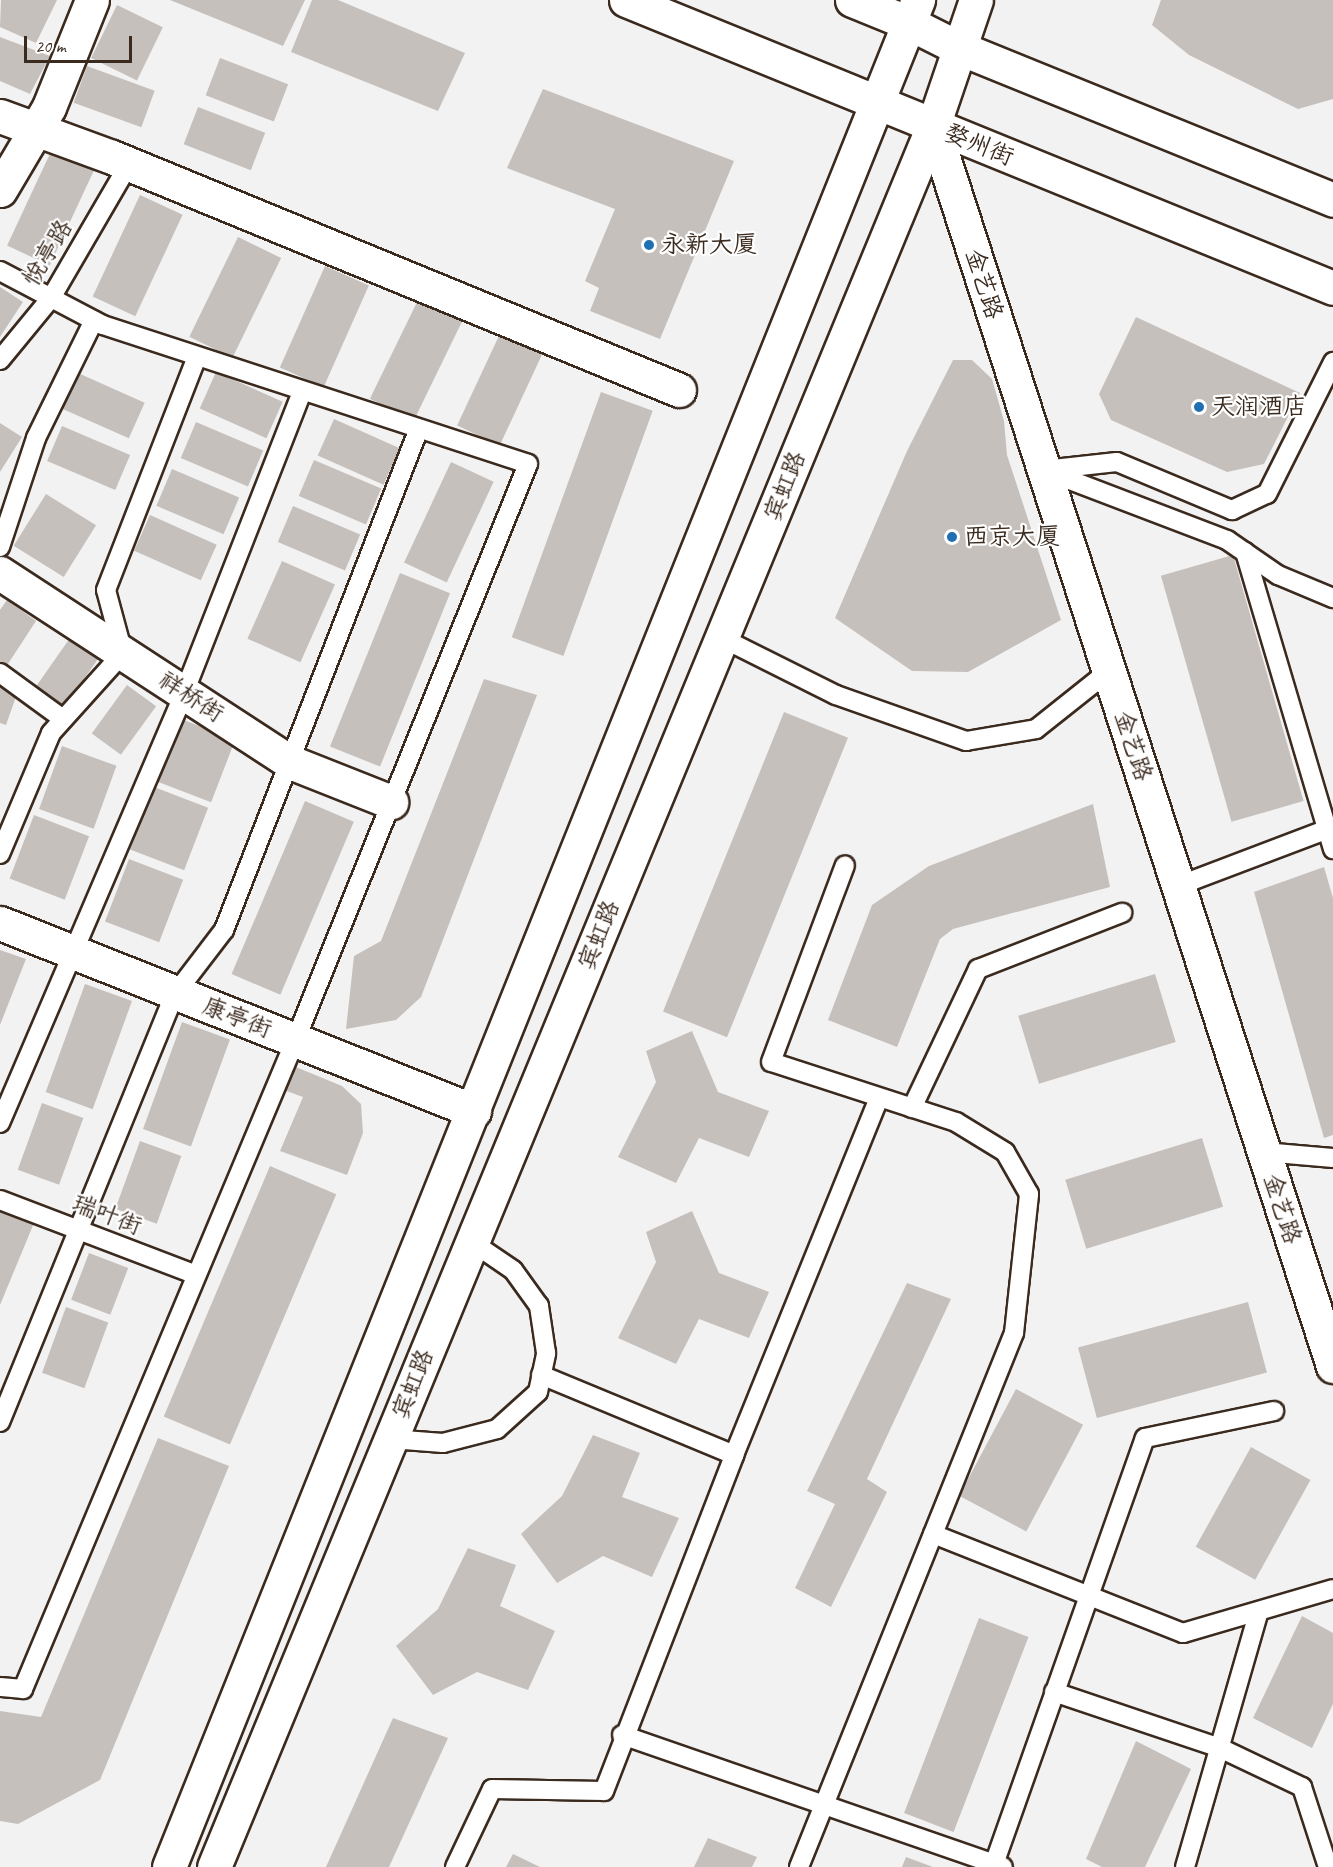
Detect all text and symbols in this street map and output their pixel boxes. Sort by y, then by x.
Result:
scale bar [27,24,135,62]
text: 20 m [35,35,66,57]
street label: 婺州街 [940,118,1018,172]
street label: 悦亭路 [17,215,79,291]
place label: 永新大厦 [661,231,757,259]
marker: 永新大厦 [642,238,656,252]
street label: 金艺路 [959,245,1009,323]
place label: 天润酒店 [1211,393,1307,421]
marker: 天润酒店 [1192,400,1206,414]
street label: 宾虹路 [758,447,812,525]
place label: 西京大厦 [964,523,1060,551]
marker: 西京大厦 [945,530,959,544]
street label: 祥桥街 [153,665,229,729]
street label: 金艺路 [1108,707,1158,785]
street label: 宾虹路 [572,896,626,974]
street label: 康亭街 [198,992,276,1044]
street label: 金艺路 [1257,1170,1307,1248]
street label: 瑞叶街 [68,1189,146,1241]
street label: 宾虹路 [386,1345,440,1423]

